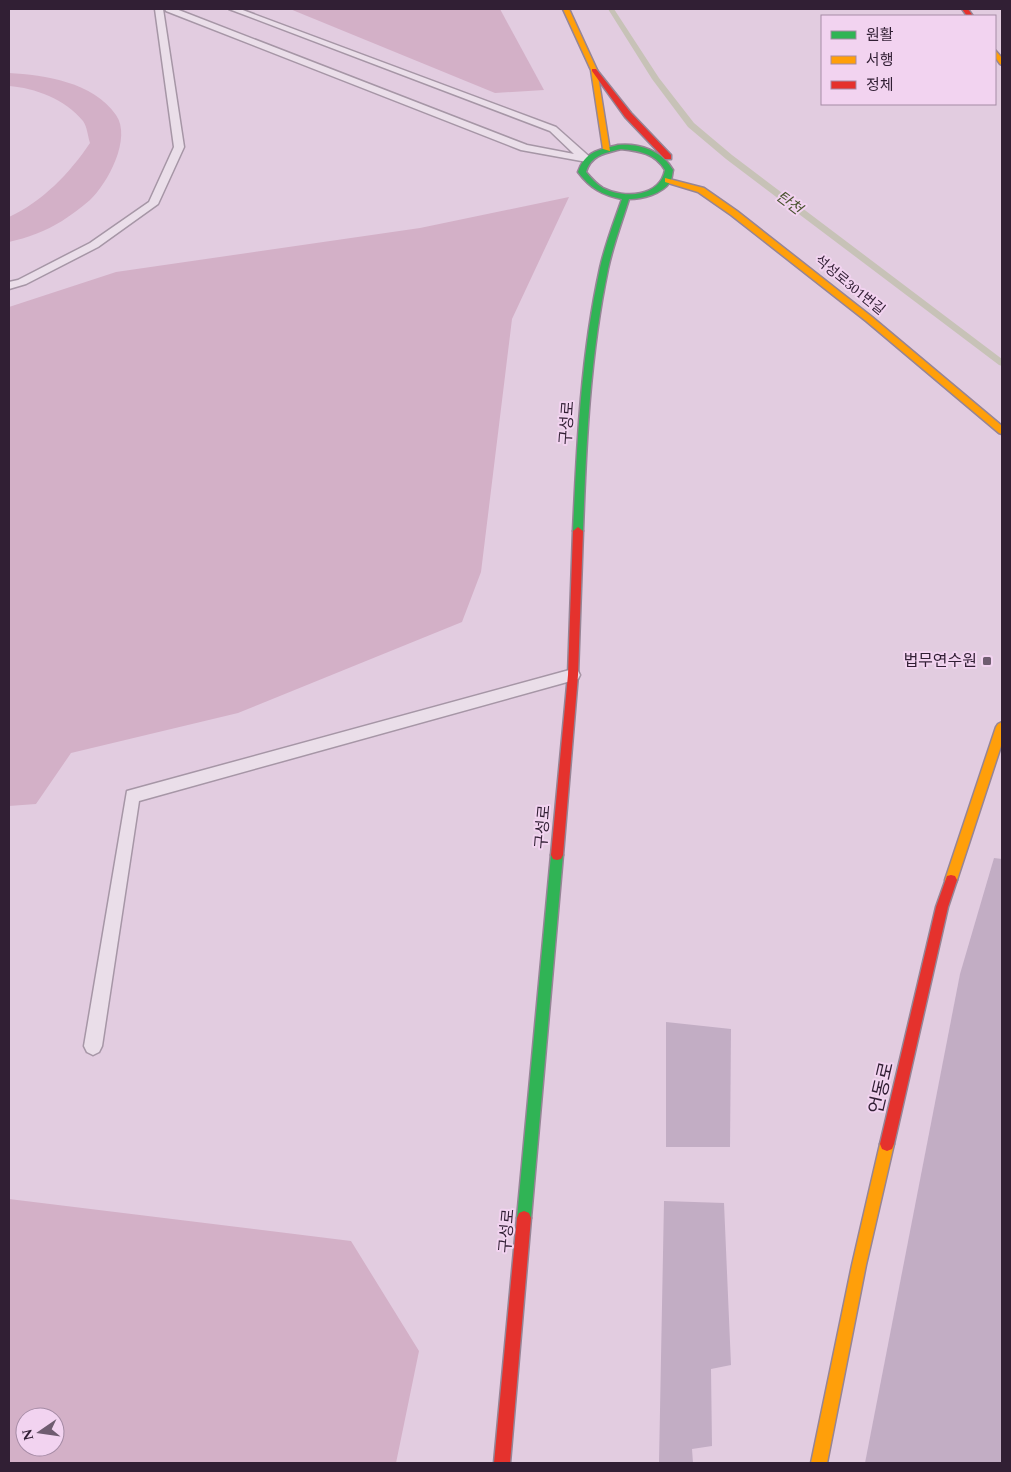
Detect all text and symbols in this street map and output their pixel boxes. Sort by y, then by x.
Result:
legend [821,15,996,105]
text: 원활 [866,24,894,47]
text: 서행 [866,49,894,72]
text: 정체 [866,74,894,97]
water label: 탄천 [771,186,809,222]
street label: 석성로301번길 [810,250,890,320]
street label: 구성로 [553,400,581,446]
place label: 법무연수원 [903,649,977,673]
marker: 법무연수원 [981,655,993,667]
street label: 구성로 [529,804,557,850]
street label: 언동로 [862,1059,902,1117]
street label: 구성로 [493,1208,521,1254]
north arrow [15,1407,65,1457]
text: N [16,1427,39,1443]

